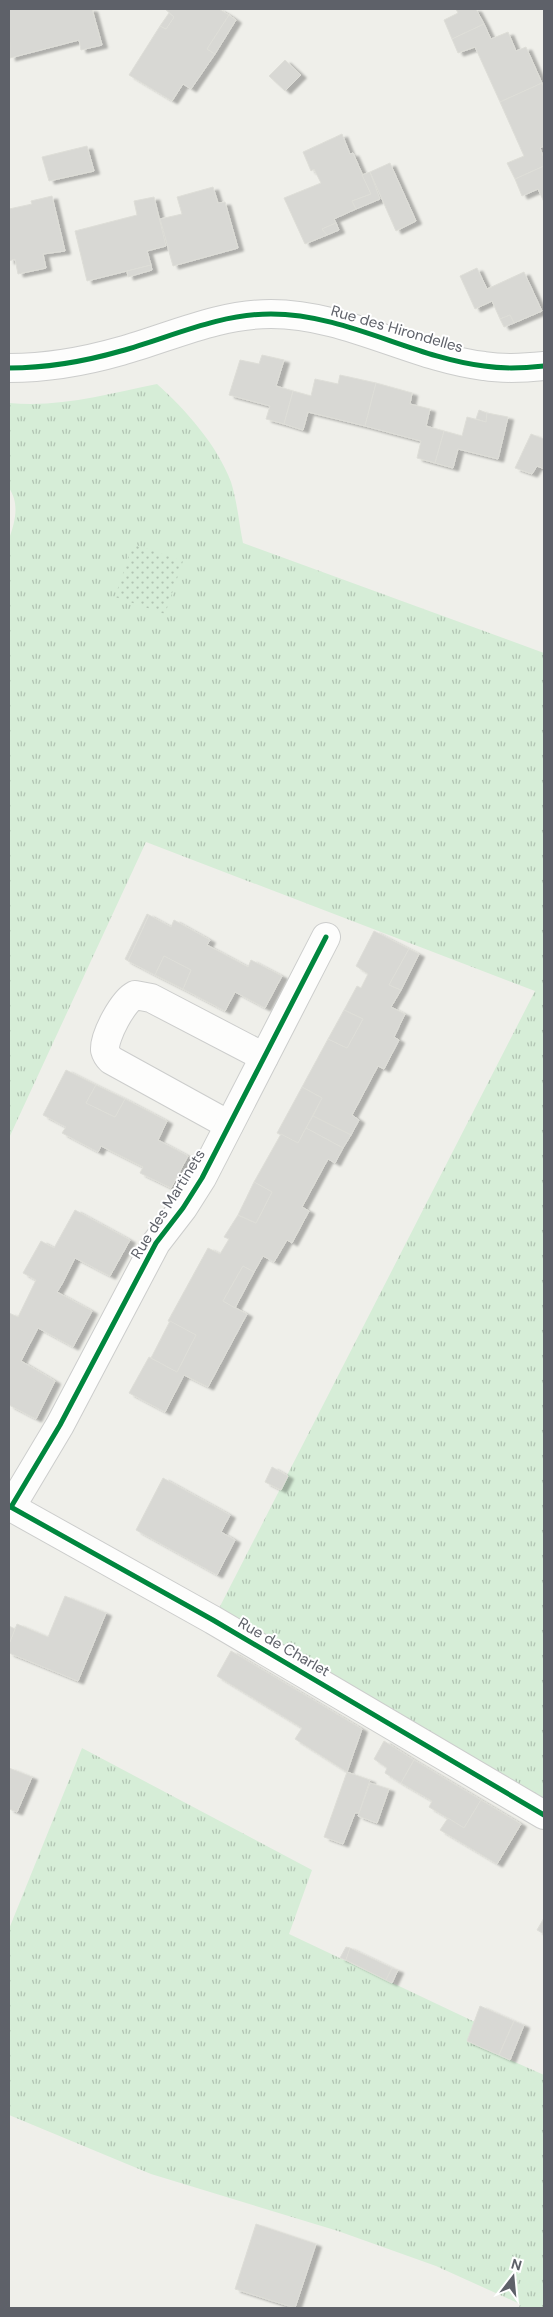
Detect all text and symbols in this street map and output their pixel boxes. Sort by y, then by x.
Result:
street label: Rue des Hirondelles [329,301,465,357]
street label: Rue des Martinets [126,1145,210,1263]
street label: Rue de Charlet [235,1613,333,1681]
north arrow [488,2252,538,2302]
text: N [509,2254,524,2275]

